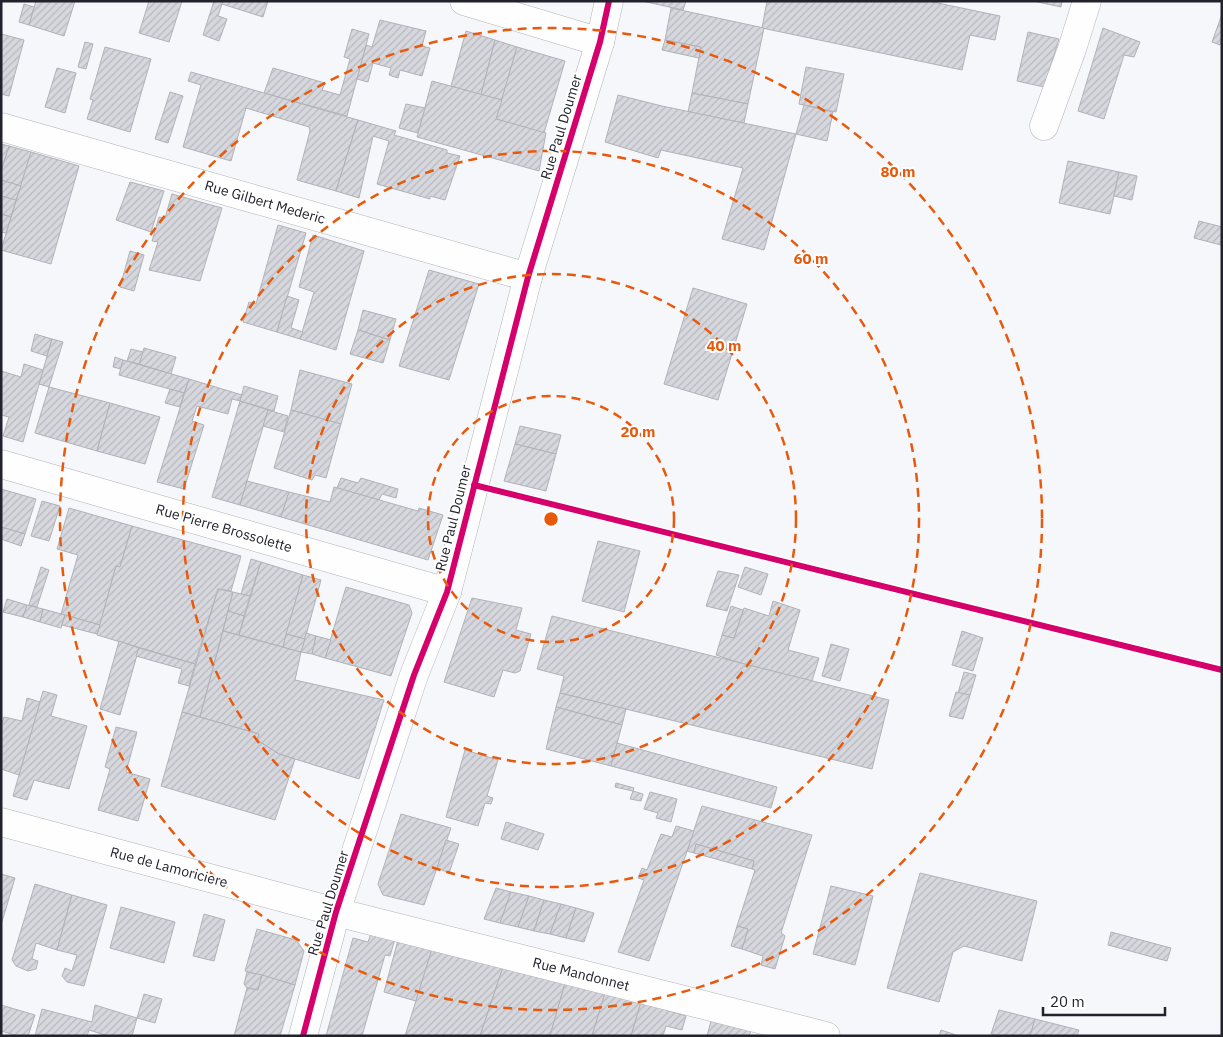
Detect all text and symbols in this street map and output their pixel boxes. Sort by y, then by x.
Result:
street label: Rue Paul Doumer [536,72,586,182]
text: 80 m [881,162,915,181]
street label: Rue Gilbert Mederic [203,176,327,228]
text: 60 m [794,249,828,268]
text: 40 m [707,336,741,355]
text: 20 m [621,422,655,441]
street label: Rue Paul Doumer [431,463,475,573]
street label: Rue Pierre Brossolette [154,500,295,556]
centre of rings [542,510,560,528]
street label: Rue de Lamoriciere [108,843,230,891]
street label: Rue Paul Doumer [303,848,353,958]
street label: Rue Mandonnet [531,953,631,995]
scale bar [1043,984,1166,1016]
text: 20 m [1050,992,1085,1011]

